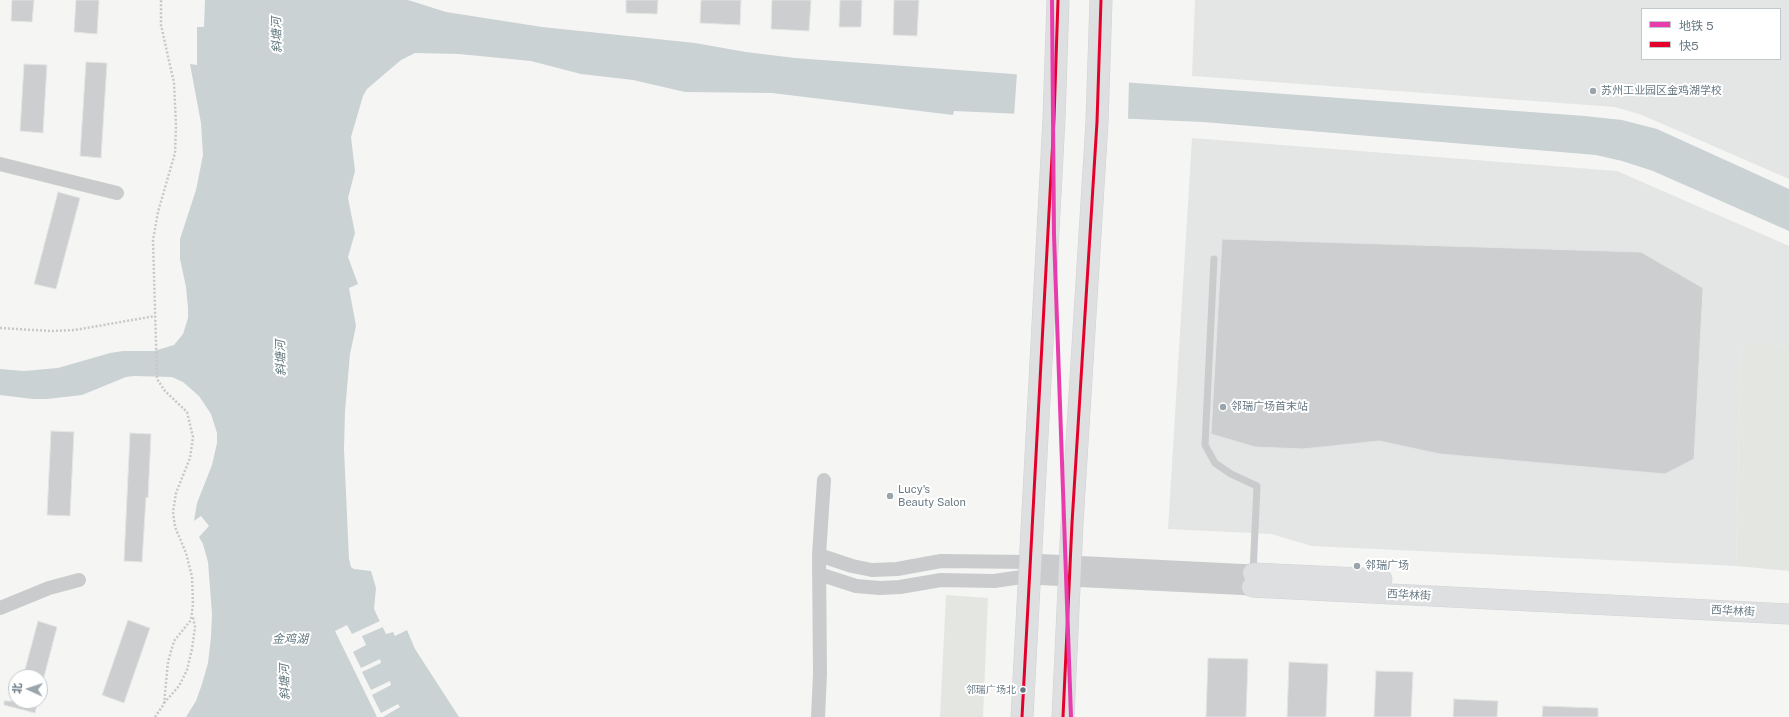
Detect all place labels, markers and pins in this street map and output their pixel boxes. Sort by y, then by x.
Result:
place label: 苏州工业园区金鸡湖学校 [1601,84,1722,98]
marker: 苏州工业园区金鸡湖学校 [1588,86,1598,96]
place label: 邻瑞广场首末站 [1231,400,1308,414]
marker: 邻瑞广场首末站 [1218,402,1228,412]
place label: Lucy's Beauty Salon [898,483,966,509]
marker: Lucy's Beauty Salon [885,491,895,501]
place label: 邻瑞广场 [1365,559,1409,573]
marker: 邻瑞广场 [1352,561,1362,571]
place label: 邻瑞广场北 [966,684,1016,696]
marker: 邻瑞广场北 [1018,685,1028,695]

